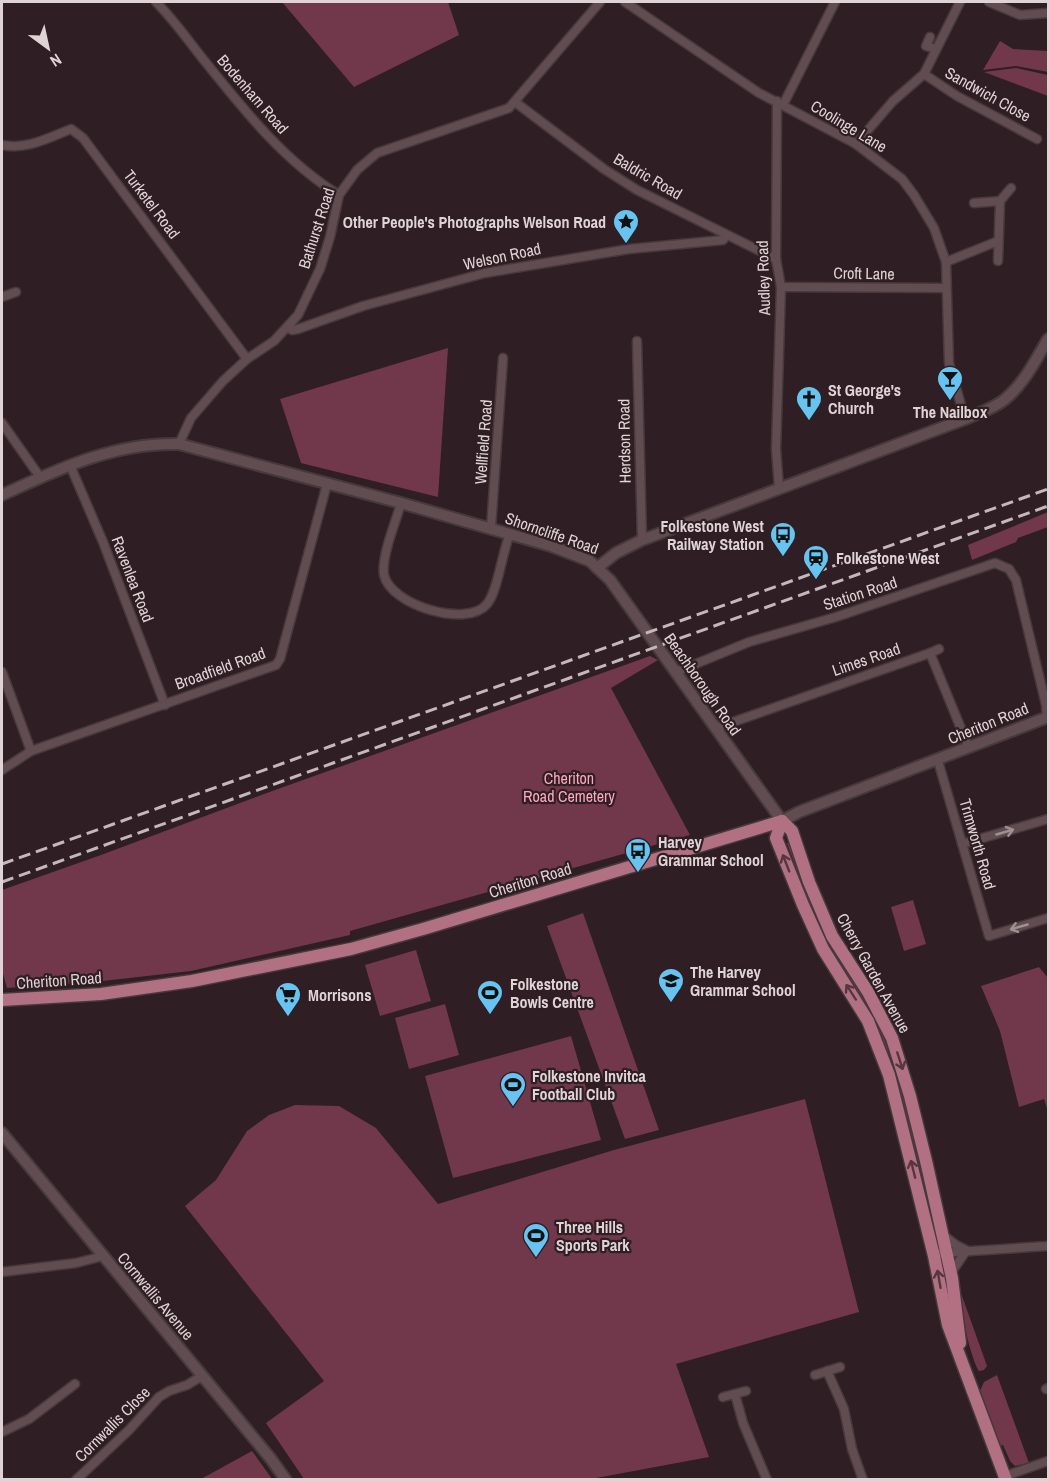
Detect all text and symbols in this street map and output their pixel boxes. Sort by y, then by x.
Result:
north arrow [18,18,78,78]
text: N [46,49,66,72]
street label: Bodenham Road [212,50,294,138]
street label: Sandwich Close [941,61,1035,127]
street label: Coolinge Lane [807,95,891,157]
street label: Baldric Road [610,148,686,204]
street label: Turketel Road [119,165,185,243]
street label: Bathurst Road [293,185,339,271]
place icon: Other People's Photographs Welson Road [611,207,641,245]
place label: Other People's Photographs Welson Road [343,211,606,233]
street label: Welson Road [461,237,543,275]
street label: Audley Road [751,240,775,317]
street label: Croft Lane [833,261,895,285]
bar icon: The Nailbox [935,364,965,402]
place label: St George's Church [828,379,901,419]
church icon: St George's Church [794,384,824,422]
street label: Wellfield Road [469,399,497,485]
street label: Herdson Road [612,399,636,483]
place label: The Nailbox [913,401,988,423]
street label: Shorncliffe Road [502,507,602,559]
place label: Folkestone West Railway Station [661,515,765,555]
bus stop icon: Folkestone West Railway Station [768,520,798,558]
street label: Ravenlea Road [107,533,159,625]
station icon: Folkestone West [801,543,831,581]
place label: Folkestone West [836,547,940,569]
street label: Station Road [820,571,900,615]
street label: Beachborough Road [659,628,747,740]
street label: Limes Road [829,637,903,681]
street label: Broadfield Road [172,641,268,695]
street label: Cheriton Road [944,697,1032,749]
park label: Cheriton Road Cemetery [523,767,615,807]
street label: Trimworth Road [955,796,1001,892]
one-way arrow [996,826,1015,837]
place label: Harvey Grammar School [658,831,764,871]
bus stop icon: Harvey Grammar School [623,836,653,874]
one-way arrow [780,854,791,873]
street label: Cheriton Road [486,857,574,903]
street label: Cherry Garden Avenue [832,909,916,1037]
one-way arrow [1010,922,1029,933]
place label: The Harvey Grammar School [690,961,796,1001]
street label: Cheriton Road [16,966,102,994]
school or university icon: The Harvey Grammar School [656,966,686,1004]
place label: Folkestone Bowls Centre [510,973,594,1013]
sports icon: Folkestone Bowls Centre [475,978,505,1016]
supermarket icon: Morrisons [273,980,303,1018]
place label: Morrisons [308,984,371,1006]
one-way arrow [845,984,857,1001]
one-way arrow [895,1051,906,1070]
place label: Folkestone Invitca Football Club [532,1065,647,1105]
sports icon: Folkestone Invitca Football Club [498,1070,528,1108]
one-way arrow [906,1159,918,1178]
place label: Three Hills Sports Park [556,1216,630,1256]
sports icon: Three Hills Sports Park [521,1221,551,1259]
street label: Cornwallis Avenue [113,1247,199,1345]
one-way arrow [933,1269,944,1289]
street label: Cornwallis Close [69,1381,155,1467]

